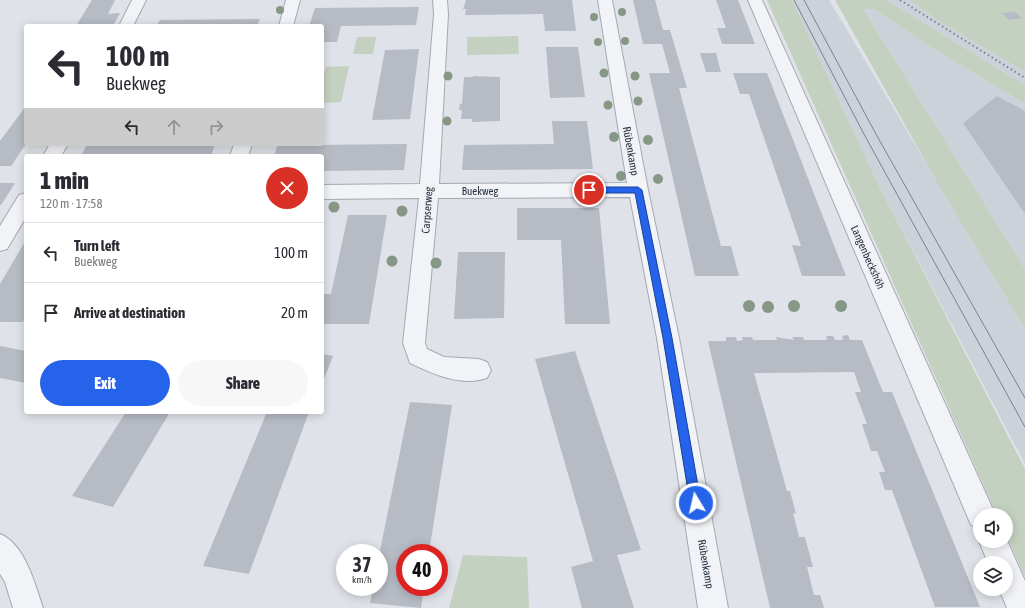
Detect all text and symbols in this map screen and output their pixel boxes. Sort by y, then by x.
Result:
icon: left [40,40,92,92]
text: 100 m [106,40,169,72]
text: Buekweg [106,73,166,94]
icon: left [121,116,143,138]
icon: ahead [163,116,185,138]
icon: right [205,116,227,138]
street label: Rübenkamp [621,126,641,176]
text: 1 min [40,167,89,194]
button: close [266,167,308,209]
pin [572,173,606,207]
icon: arrive [578,179,600,201]
street label: Buekweg [462,185,499,197]
street label: Carpserweg [419,186,435,234]
text: 120 m · 17:58 [40,196,103,211]
street label: Langenbeckshöh [849,223,887,291]
text: Turn left [74,237,120,254]
icon: left [40,242,62,264]
text: 100 m [274,244,308,261]
text: Buekweg [74,254,117,269]
icon: arrive [40,302,62,324]
text: Arrive at destination [74,304,185,321]
text: 20 m [281,304,308,321]
button: Exit [40,360,170,406]
button: Share [178,360,308,406]
position arrow [675,482,717,524]
map controls [973,508,1013,596]
button: sound [973,508,1013,548]
street label: Rübenkamp [696,539,716,589]
speed limit sign: 40 [396,544,448,596]
text: 37 [353,553,371,576]
button: layers [973,556,1013,596]
text: km/h [352,574,372,585]

